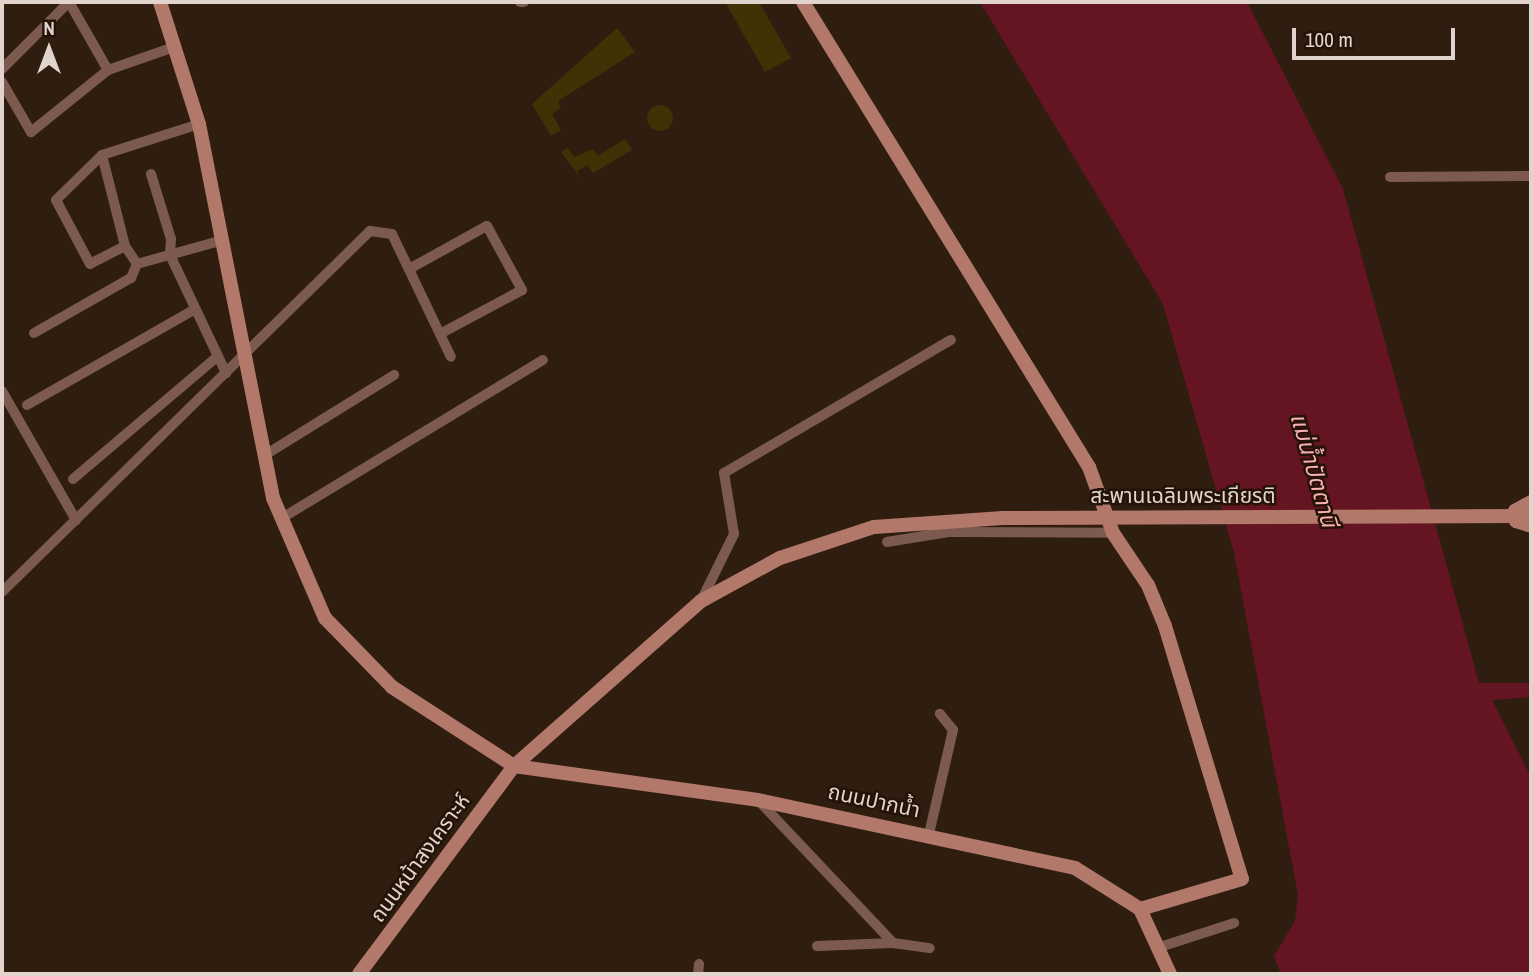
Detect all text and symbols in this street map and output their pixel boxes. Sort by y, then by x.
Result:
north arrow [14,14,84,84]
scale bar [1295,14,1458,58]
text: N [43,15,55,41]
text: 100 m [1305,25,1353,54]
water label: แม่น้ำปัตตานี [1285,410,1343,530]
street label: สะพานเฉลิมพระเกียรติ [1090,483,1276,509]
street label: ถนนปากน้ำ [826,779,922,823]
street label: ถนนหน้าสงเคราะห์ [365,789,475,927]

